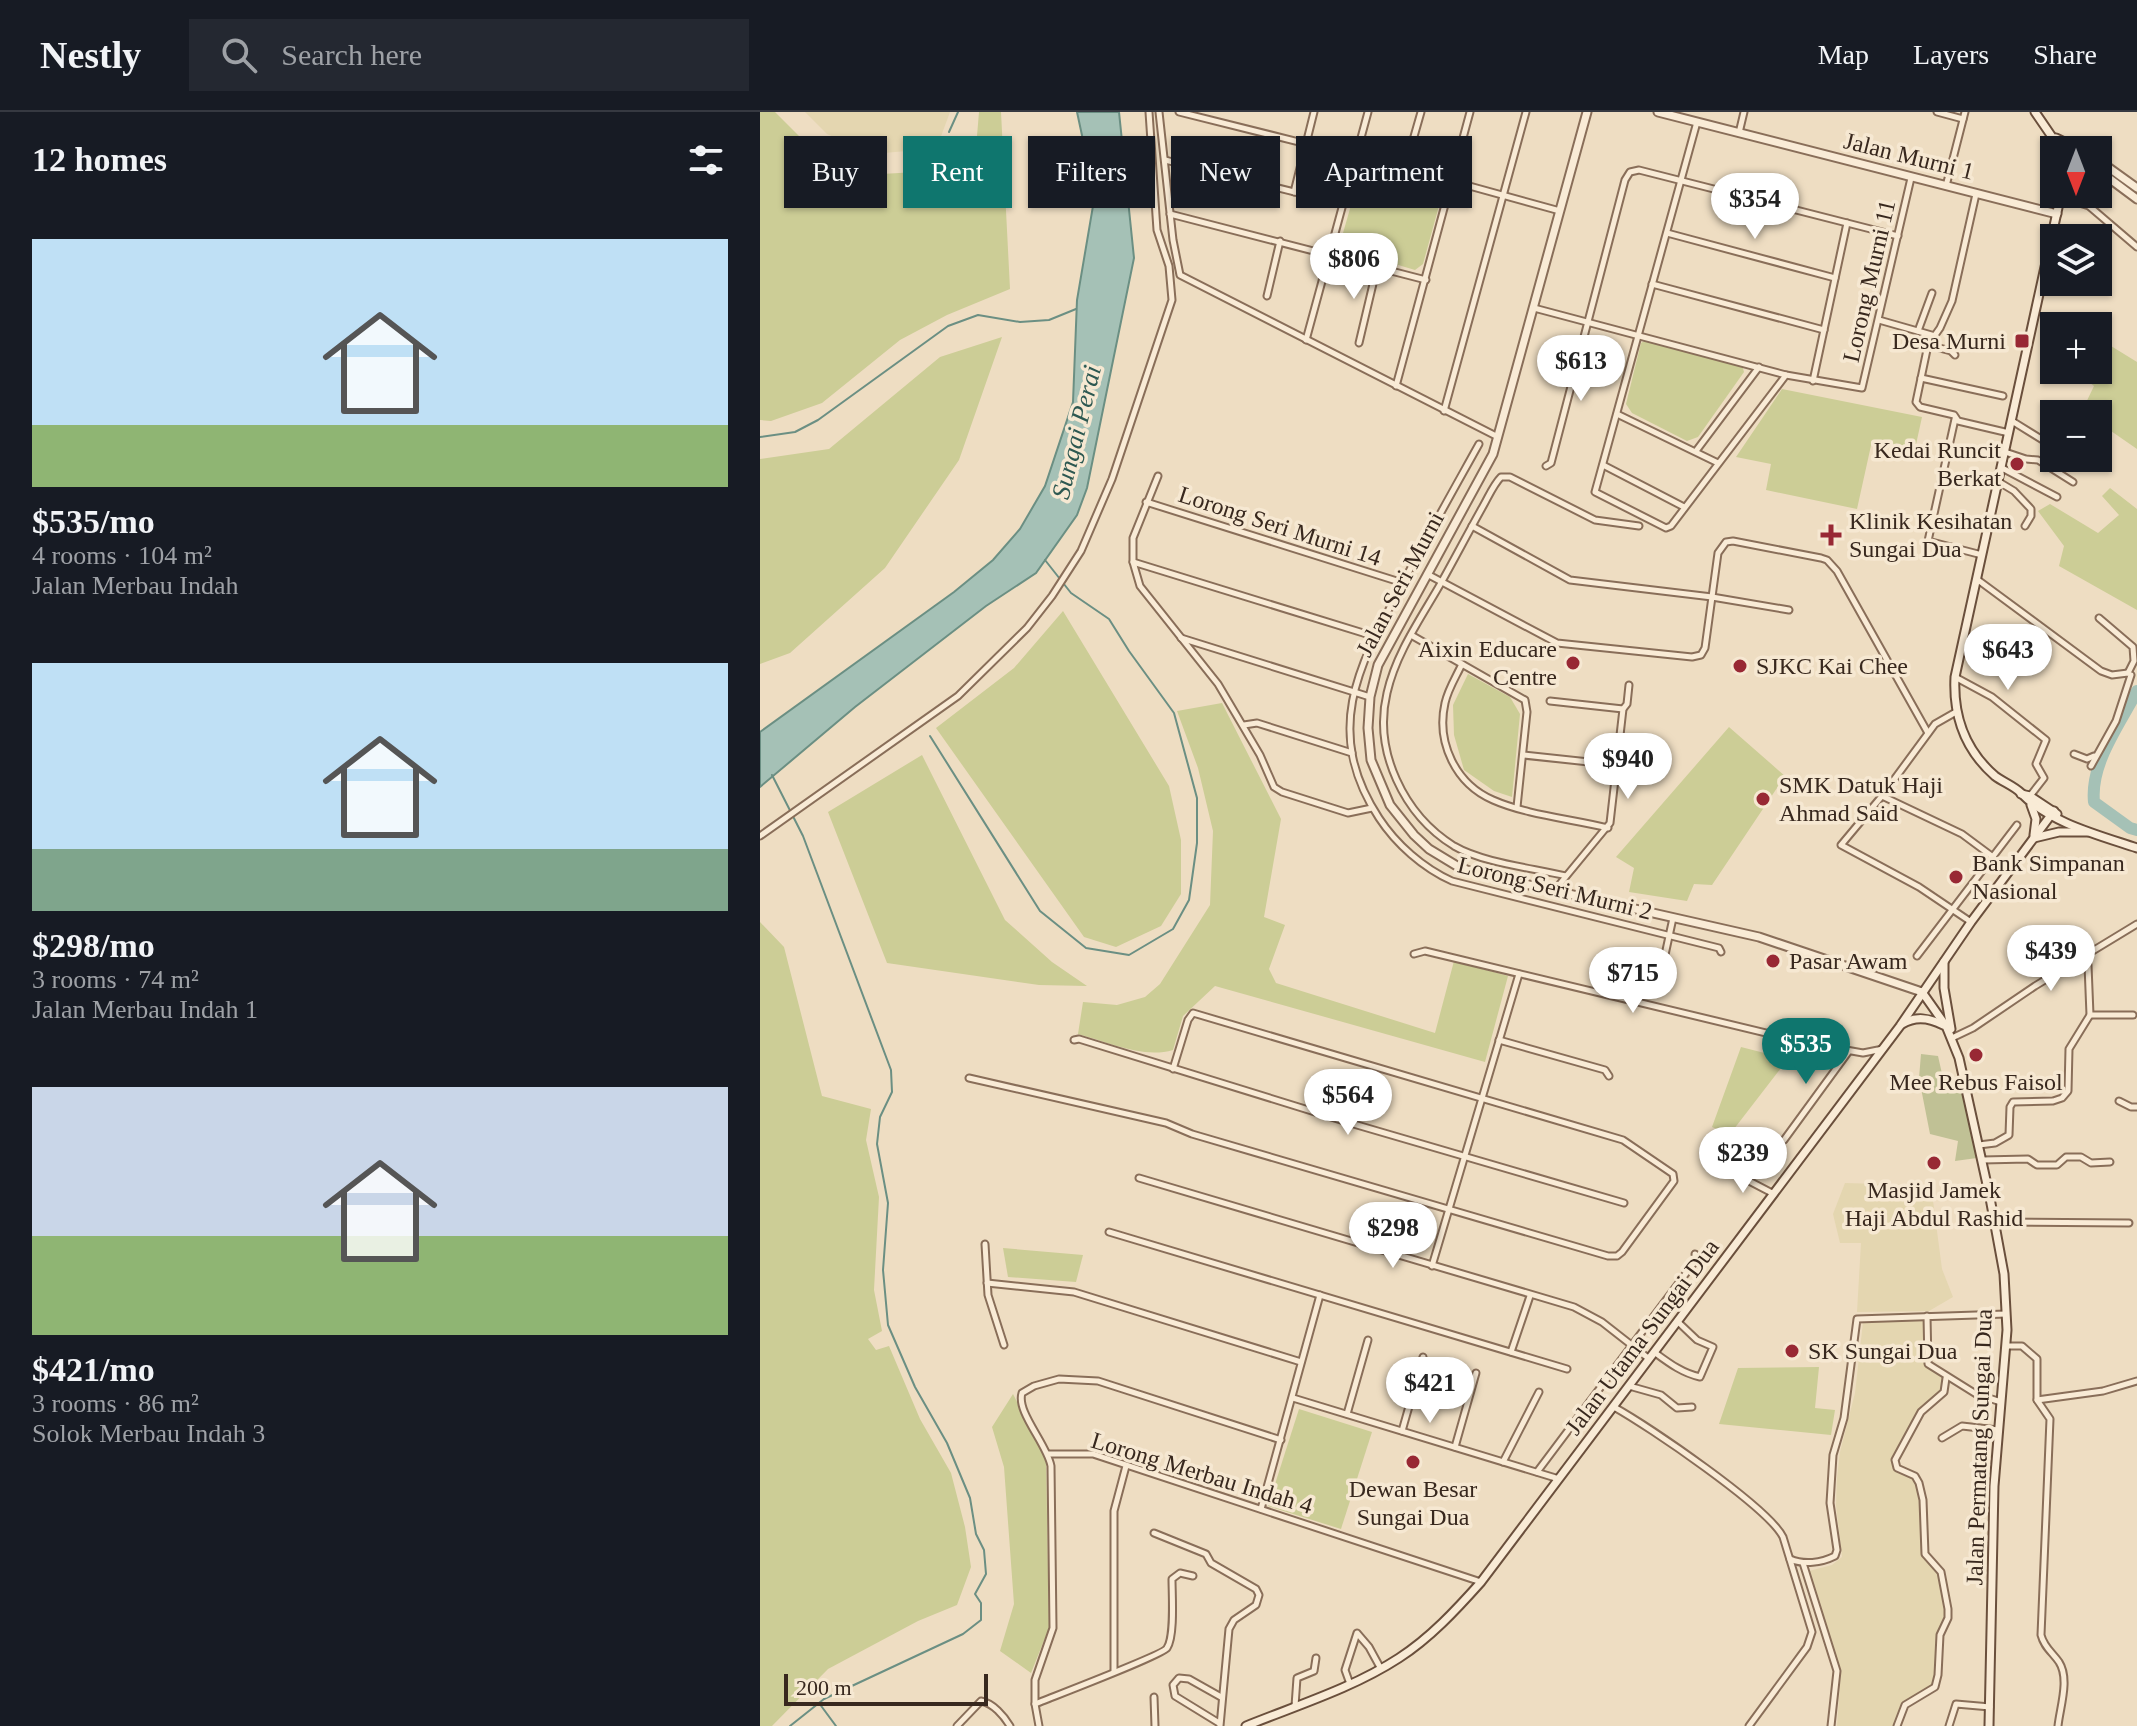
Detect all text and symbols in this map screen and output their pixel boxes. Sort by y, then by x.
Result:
search box [189,19,749,91]
icon: search [217,33,261,77]
text: Nestly [40,34,141,76]
text: Search here [281,38,422,71]
text: Map [1818,39,1869,70]
text: Layers [1913,39,1989,70]
text: Share [2033,39,2097,70]
street label: Jalan Murni 1 [1841,127,1977,185]
chip: Buy [784,136,887,208]
chip: Rent [903,136,1012,208]
chip: Filters [1028,136,1155,208]
chip: New [1171,136,1280,208]
chip: Apartment [1296,136,1472,208]
north arrow [2040,136,2112,208]
map controls [2040,136,2112,472]
icon: filters [684,138,728,182]
text: 12 homes [32,141,167,178]
pin: $354 [1708,173,1802,241]
text: $354 [1729,184,1781,213]
street label: Lorong Murni 11 [1838,197,1900,365]
button: layers [2040,224,2112,296]
pin: $806 [1307,233,1401,301]
text: $806 [1328,244,1380,273]
icon: home [308,291,452,435]
button: + [2040,312,2112,384]
place label: Desa Murni [1892,328,2006,354]
marker: Desa Murni [2013,332,2031,350]
pin: $613 [1534,335,1628,403]
text: $613 [1555,346,1607,375]
water label: Sungai Perai [1046,362,1107,502]
button: − [2040,400,2112,472]
place label: Kedai Runcit Berkat [1874,437,2001,491]
marker: Kedai Runcit Berkat [2008,455,2026,473]
street label: Lorong Seri Murni 14 [1175,481,1385,571]
text: $535/mo [32,503,155,540]
street label: Jalan Seri Murni [1351,507,1449,661]
place label: Klinik Kesihatan Sungai Dua [1849,508,2012,562]
marker: Klinik Kesihatan Sungai Dua [1820,524,1842,546]
text: 4 rooms · 104 m² [32,541,212,570]
text: Jalan Merbau Indah [32,571,238,600]
pin: $643 [1961,624,2055,692]
text: $643 [1982,635,2034,664]
place label: Aixin Educare Centre [1418,636,1557,690]
place label: SJKC Kai Chee [1756,653,1908,679]
marker: Aixin Educare Centre [1564,654,1582,672]
marker: SJKC Kai Chee [1731,657,1749,675]
icon: home [308,715,452,859]
pin: $940 [1581,733,1675,801]
text: $940 [1602,744,1654,773]
place label: SMK Datuk Haji Ahmad Said [1779,772,1943,826]
marker: SMK Datuk Haji Ahmad Said [1754,790,1772,808]
place label: Bank Simpanan Nasional [1972,850,2125,904]
street label: Lorong Seri Murni 2 [1455,851,1655,925]
marker: Bank Simpanan Nasional [1947,868,1965,886]
pin: $439 [2004,925,2098,993]
text: $298/mo [32,927,155,964]
text: $439 [2025,936,2077,965]
pin: $715 [1586,947,1680,1015]
place label: Pasar Awam [1789,948,1908,974]
marker: Pasar Awam [1764,952,1782,970]
text: $715 [1607,958,1659,987]
text: 3 rooms · 74 m² [32,965,199,994]
text: Jalan Merbau Indah 1 [32,995,258,1024]
pin: $535 [1759,1018,1853,1086]
text: $535 [1780,1029,1832,1058]
marker: Mee Rebus Faisol [1967,1046,1985,1064]
pin: $564 [1301,1069,1395,1137]
place label: Mee Rebus Faisol [1889,1069,2063,1095]
text: $564 [1322,1080,1374,1109]
pin: $239 [1696,1127,1790,1195]
text: $239 [1717,1138,1769,1167]
icon: home [308,1139,452,1283]
marker: Masjid Jamek Haji Abdul Rashid [1925,1154,1943,1172]
place label: Masjid Jamek Haji Abdul Rashid [1845,1177,2023,1231]
pin: $298 [1346,1202,1440,1270]
text: $298 [1367,1213,1419,1242]
street label: Jalan Utama Sungai Dua [1560,1234,1724,1440]
street label: Jalan Permatang Sungai Dua [1961,1308,1997,1586]
place label: SK Sungai Dua [1808,1338,1958,1364]
marker: SK Sungai Dua [1783,1342,1801,1360]
text: $421/mo [32,1351,155,1388]
pin: $421 [1383,1357,1477,1425]
text: $421 [1404,1368,1456,1397]
text: 3 rooms · 86 m² [32,1389,199,1418]
text: Solok Merbau Indah 3 [32,1419,265,1448]
street label: Lorong Merbau Indah 4 [1088,1427,1316,1519]
marker: Dewan Besar Sungai Dua [1404,1453,1422,1471]
place label: Dewan Besar Sungai Dua [1349,1476,1477,1530]
scale bar [784,1670,988,1706]
text: 200 m [796,1675,852,1700]

